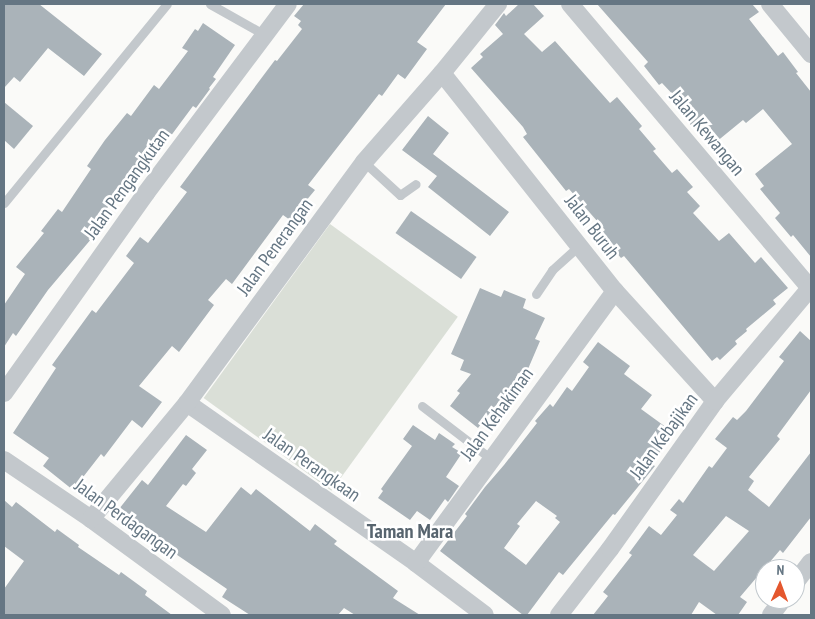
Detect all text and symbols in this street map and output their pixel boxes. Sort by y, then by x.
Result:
street label: Jalan Kewangan [665,86,749,180]
street label: Jalan Pengangkutan [80,125,174,243]
street label: Jalan Buruh [560,190,624,264]
street label: Jalan Penerangan [232,194,318,300]
street label: Jalan Kehakiman [456,363,538,465]
street label: Jalan Kebajikan [625,389,703,483]
street label: Jalan Perangkaan [259,423,365,507]
street label: Jalan Perdagangan [70,474,182,564]
district label: Taman Mara [367,519,453,543]
north arrow [755,559,805,609]
text: N [776,561,785,579]

